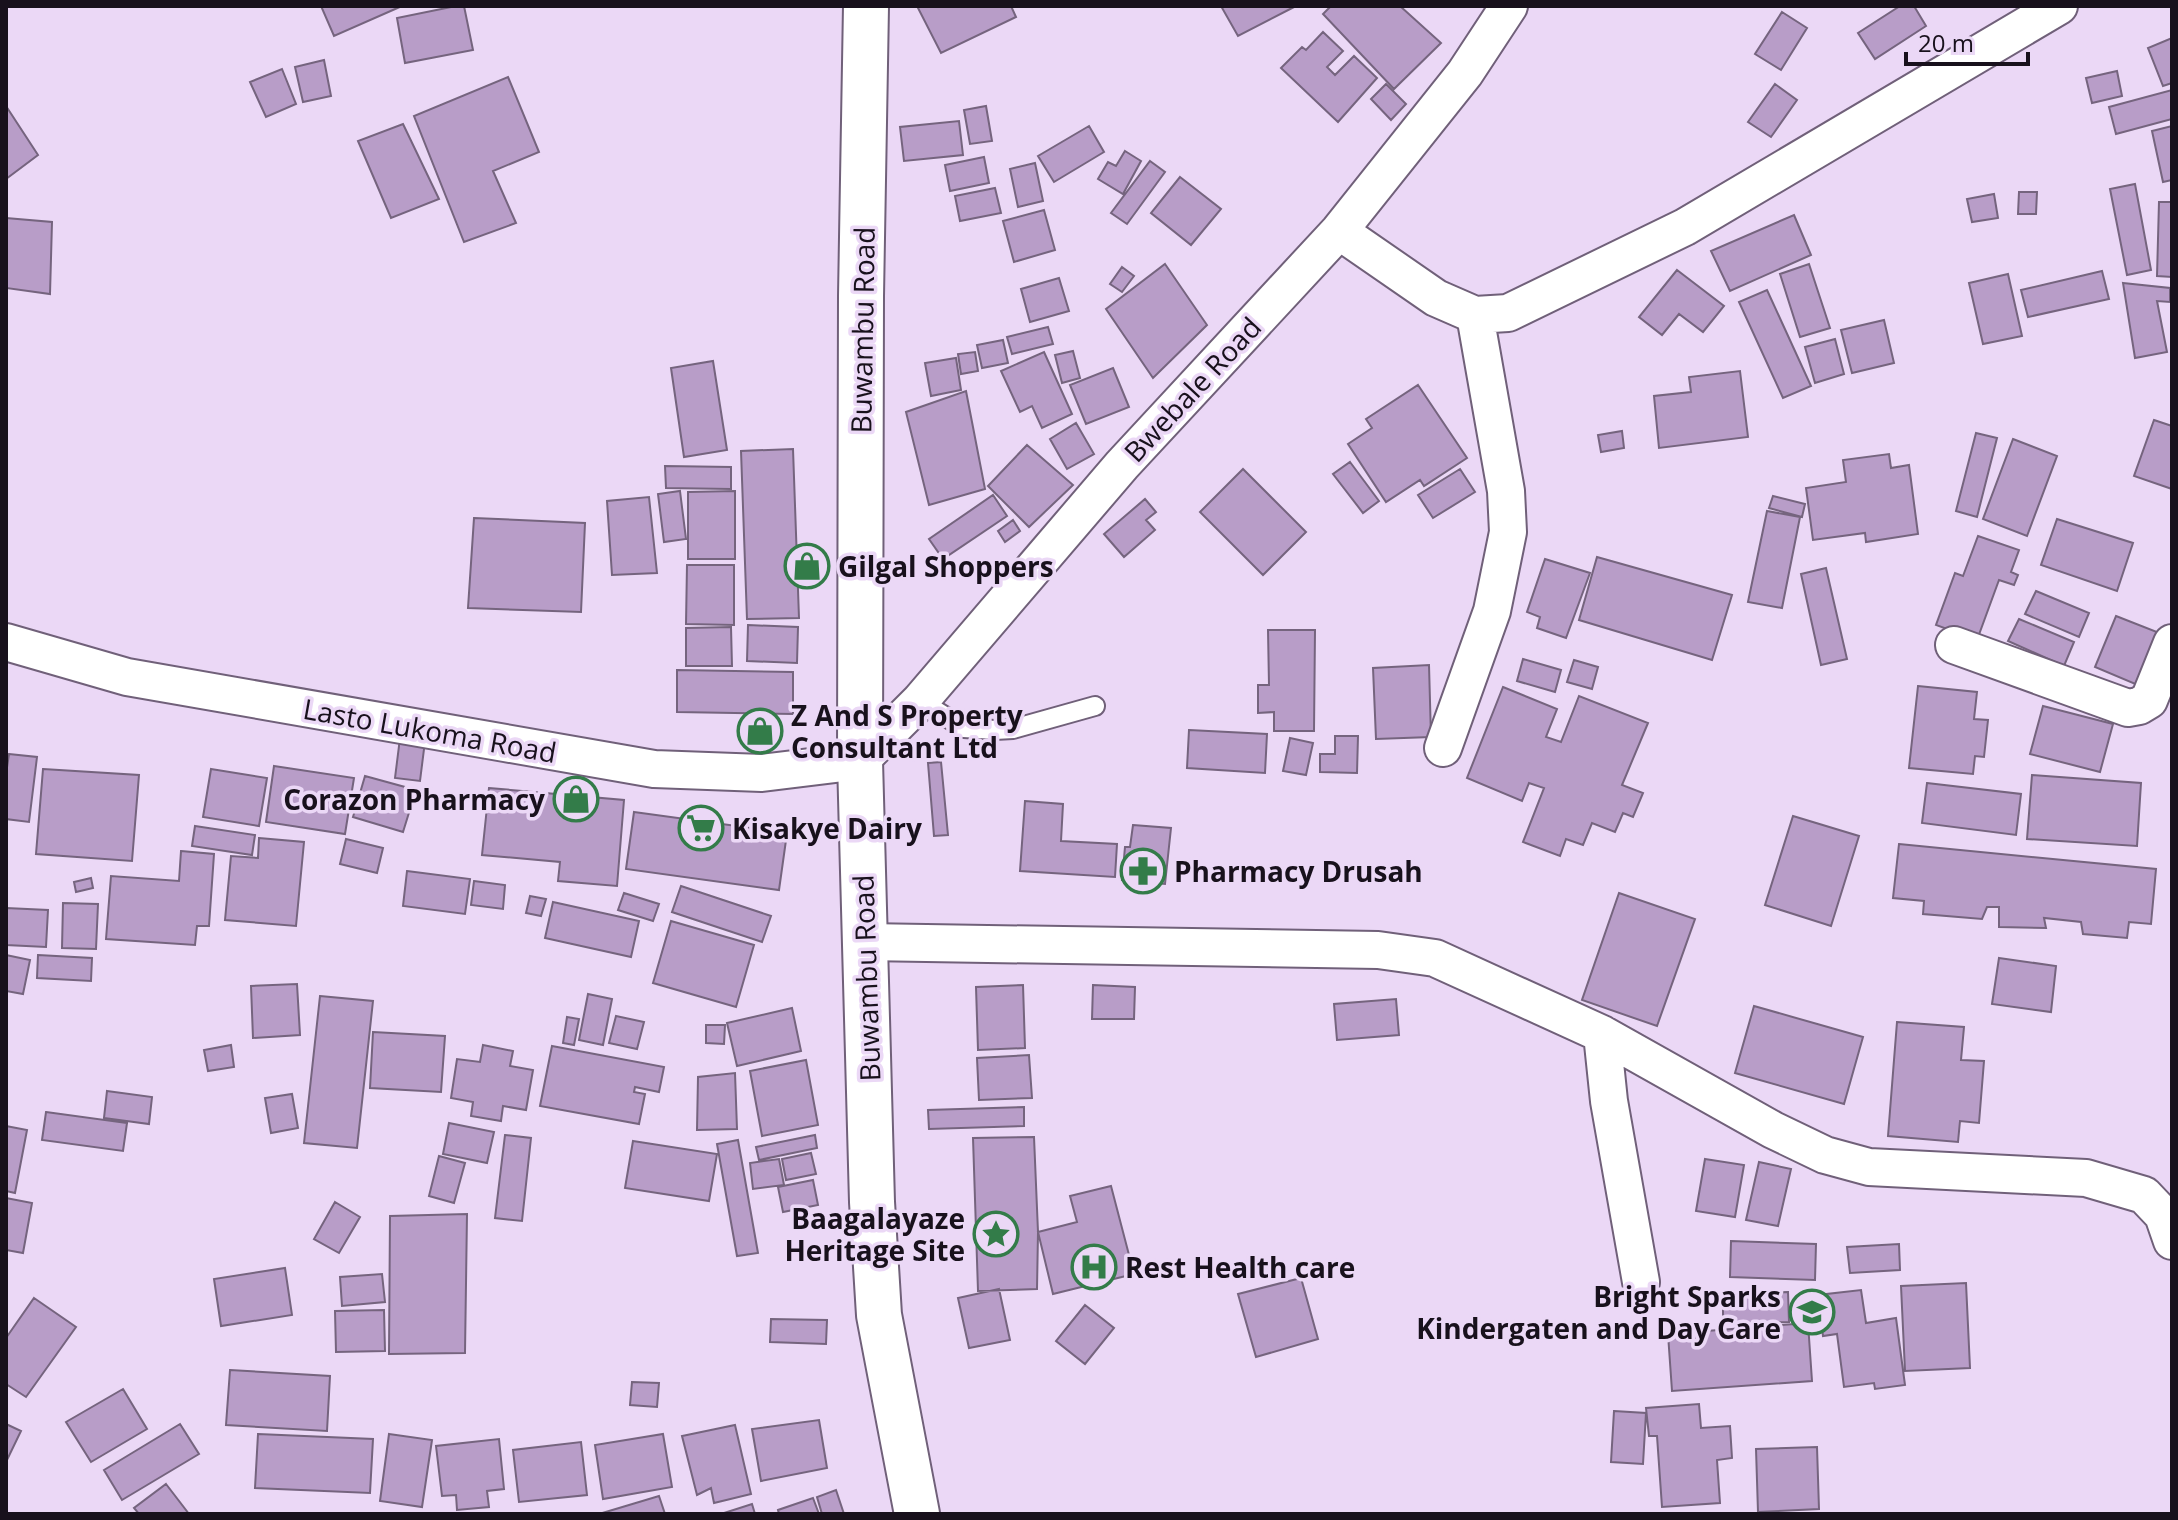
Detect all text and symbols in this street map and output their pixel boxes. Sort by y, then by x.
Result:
scale bar [1906,16,2028,66]
text: 20 m [1918,26,1974,59]
street label: Buwambu Road [841,226,883,434]
street label: Bwebale Road [1115,308,1269,470]
shop icon: Gilgal Shoppers [783,542,831,590]
place label: Gilgal Shoppers [838,547,1054,585]
street label: Lasto Lukoma Road [300,689,560,771]
place label: Z And S Property Consultant Ltd [791,696,1023,766]
shop icon: Z And S Property Consultant Ltd [736,707,784,755]
shop icon: Corazon Pharmacy [552,775,600,823]
place label: Corazon Pharmacy [283,780,545,818]
supermarket icon: Kisakye Dairy [677,804,725,852]
place label: Kisakye Dairy [732,809,922,847]
pharmacy icon: Pharmacy Drusah [1119,847,1167,895]
place label: Pharmacy Drusah [1174,852,1423,890]
street label: Buwambu Road [843,874,889,1082]
place label: Baagalayaze Heritage Site [784,1199,965,1269]
place icon: Baagalayaze Heritage Site [972,1210,1020,1258]
hospital icon: Rest Health care [1070,1243,1118,1291]
place label: Rest Health care [1125,1248,1355,1286]
place label: Bright Sparks Kindergaten and Day Care [1416,1277,1781,1347]
school or university icon: Bright Sparks Kindergaten and Day Care [1788,1288,1836,1336]

